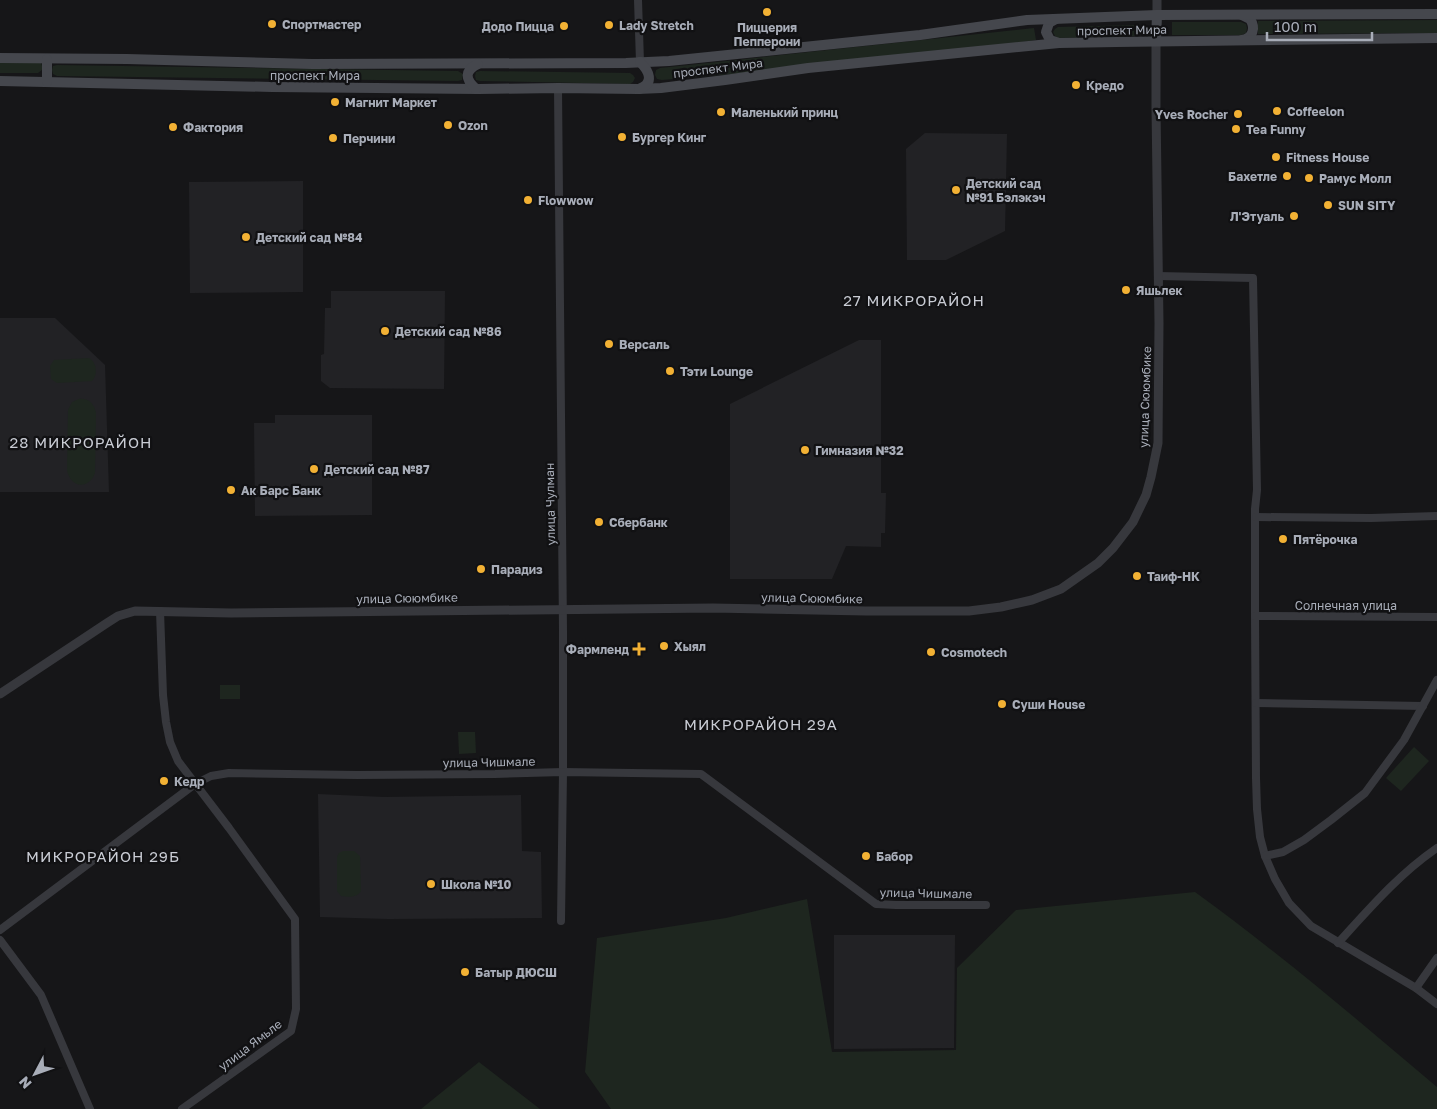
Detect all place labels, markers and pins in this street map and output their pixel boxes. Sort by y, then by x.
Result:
marker: Пиццерия Пепперони [761,6,773,18]
place label: Спортмастер [282,17,362,32]
marker: Спортмастер [266,18,278,30]
place label: Lady Stretch [619,18,694,33]
place label: Додо Пицца [482,19,554,34]
marker: Lady Stretch [603,19,615,31]
marker: Додо Пицца [558,20,570,32]
place label: Пиццерия Пепперони [734,20,800,49]
place label: Кредо [1086,78,1124,93]
marker: Кредо [1070,79,1082,91]
place label: Магнит Маркет [345,95,437,110]
marker: Магнит Маркет [329,96,341,108]
place label: Coffeelon [1287,104,1344,119]
place label: Маленький принц [731,105,839,120]
marker: Coffeelon [1271,105,1283,117]
marker: Маленький принц [715,106,727,118]
place label: Yves Rocher [1155,107,1228,122]
marker: Yves Rocher [1232,108,1244,120]
place label: Ozon [458,118,488,133]
marker: Ozon [442,119,454,131]
place label: Фактория [183,120,243,135]
marker: Фактория [167,121,179,133]
place label: Tea Funny [1246,122,1306,137]
marker: Tea Funny [1230,123,1242,135]
place label: Бургер Кинг [632,130,707,145]
place label: Перчини [343,131,395,146]
marker: Бургер Кинг [616,131,628,143]
marker: Перчини [327,132,339,144]
place label: Fitness House [1286,150,1369,165]
marker: Fitness House [1270,151,1282,163]
place label: Бахетле [1228,169,1277,184]
marker: Бахетле [1281,170,1293,182]
place label: Рамус Молл [1319,171,1391,186]
marker: Рамус Молл [1303,172,1315,184]
place label: Детский сад №91 Бэлэкэч [966,176,1046,205]
marker: Детский сад №91 Бэлэкэч [950,184,962,196]
place label: Flowwow [538,193,593,208]
marker: Flowwow [522,194,534,206]
place label: SUN SITY [1338,198,1396,213]
marker: SUN SITY [1322,199,1334,211]
place label: Л'Этуаль [1230,209,1284,224]
marker: Л'Этуаль [1288,210,1300,222]
place label: Детский сад №84 [256,230,363,245]
marker: Детский сад №84 [240,231,252,243]
place label: Яшьлек [1136,283,1182,298]
marker: Яшьлек [1120,284,1132,296]
place label: Детский сад №86 [395,324,502,339]
marker: Детский сад №86 [379,325,391,337]
place label: Версаль [619,337,670,352]
marker: Версаль [603,338,615,350]
place label: Тэти Lounge [680,364,753,379]
marker: Тэти Lounge [664,365,676,377]
place label: Гимназия №32 [815,443,903,458]
marker: Гимназия №32 [799,444,811,456]
place label: Детский сад №87 [324,462,430,477]
marker: Детский сад №87 [308,463,320,475]
place label: Ак Барс Банк [241,483,321,498]
marker: Ак Барс Банк [225,484,237,496]
place label: Сбербанк [609,515,668,530]
marker: Сбербанк [593,516,605,528]
place label: Пятёрочка [1293,532,1358,547]
marker: Пятёрочка [1277,533,1289,545]
place label: Парадиз [491,562,543,577]
marker: Парадиз [475,563,487,575]
place label: Таиф-НК [1147,569,1200,584]
marker: Таиф-НК [1131,570,1143,582]
place label: Хыял [674,639,706,654]
marker: Хыял [658,640,670,652]
place label: Фармленд [566,642,629,657]
marker: Фармленд [633,643,645,655]
place label: Cosmotech [941,645,1007,660]
marker: Cosmotech [925,646,937,658]
place label: Суши House [1012,697,1085,712]
marker: Суши House [996,698,1008,710]
place label: Кедр [174,774,205,789]
marker: Кедр [158,775,170,787]
place label: Бабор [876,849,914,864]
marker: Бабор [860,850,872,862]
place label: Школа №10 [441,877,511,892]
marker: Школа №10 [425,878,437,890]
place label: Батыр ДЮСШ [475,965,557,980]
marker: Батыр ДЮСШ [459,966,471,978]

